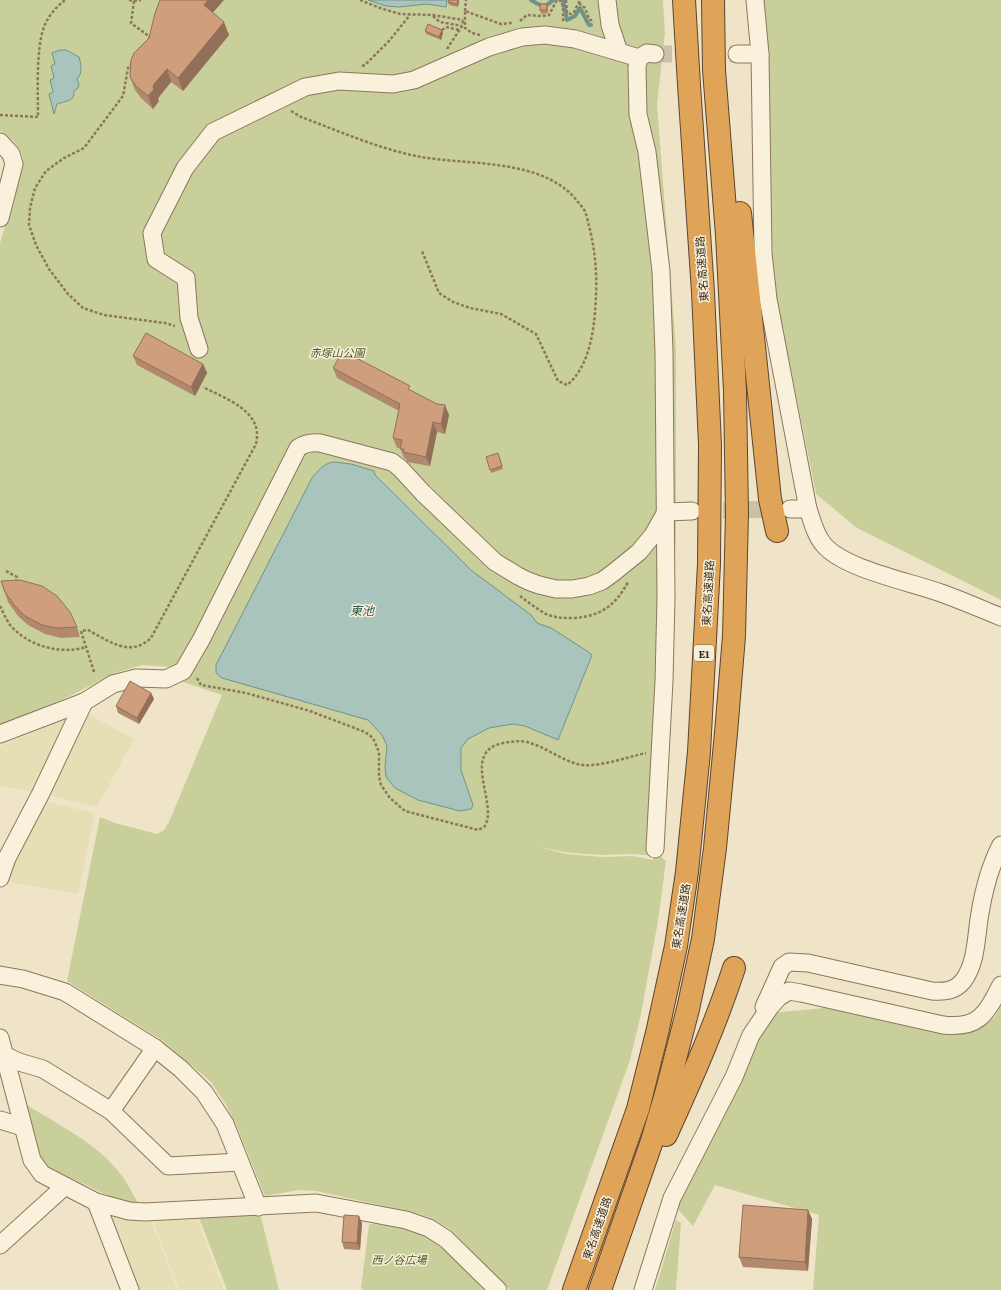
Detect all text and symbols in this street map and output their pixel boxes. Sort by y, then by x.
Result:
street label: 東名高速道路 [691,236,711,302]
park label: 赤塚山公園 [310,344,366,360]
street label: 東名高速道路 [697,560,717,626]
water label: 東池 [350,601,375,619]
road number: E1 [694,645,714,661]
street label: 東名高速道路 [667,882,693,950]
street label: 東名高速道路 [578,1194,614,1262]
park label: 西ノ谷広場 [372,1251,428,1267]

